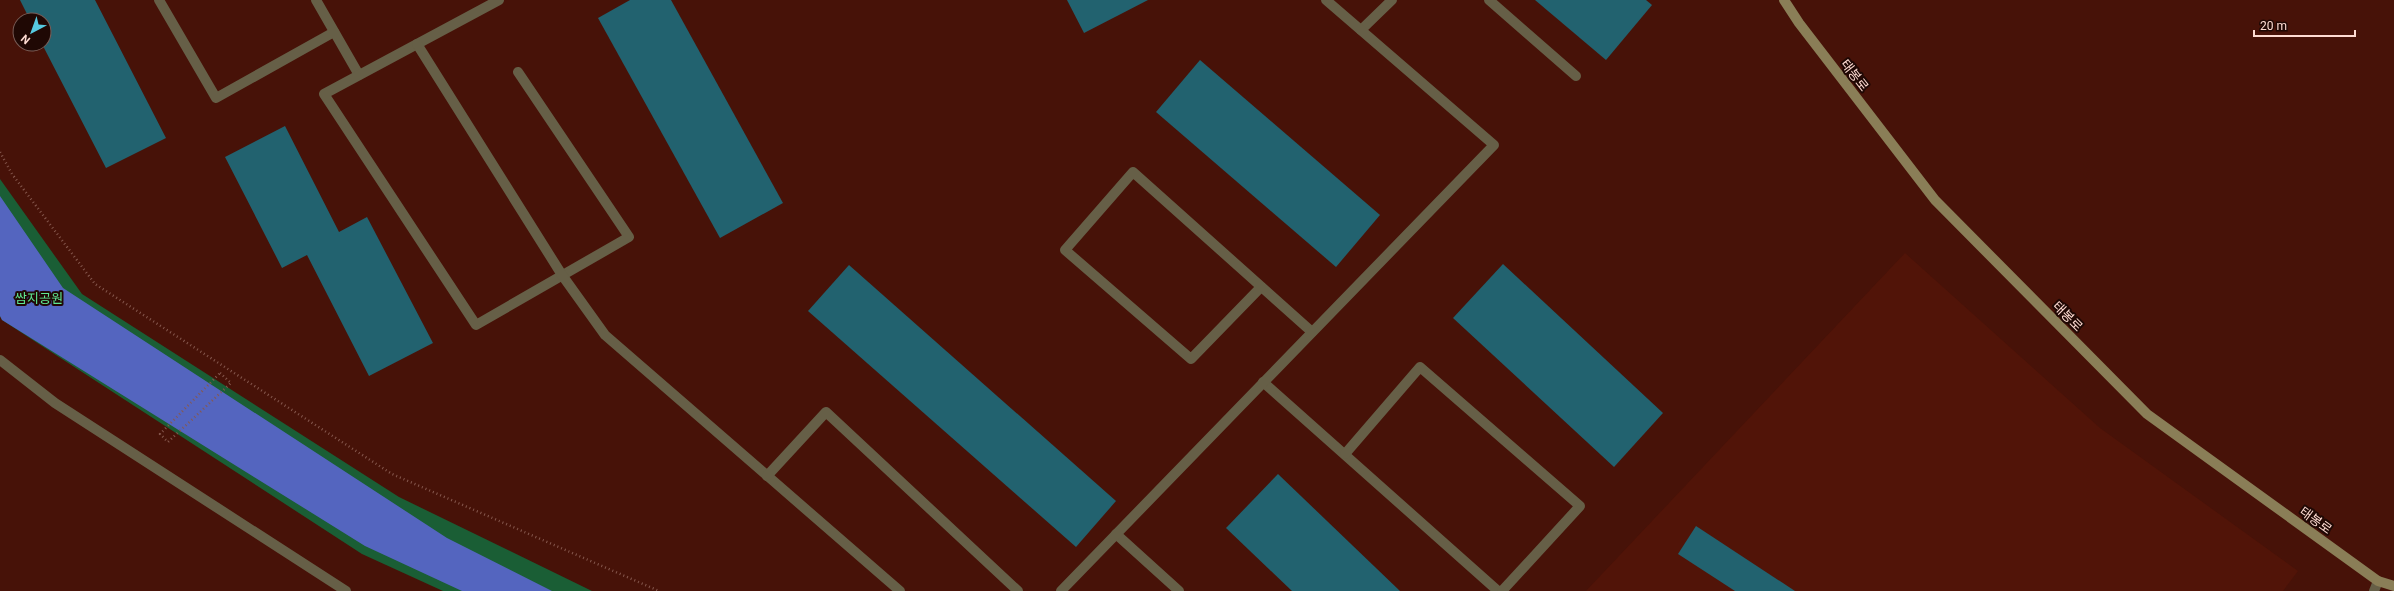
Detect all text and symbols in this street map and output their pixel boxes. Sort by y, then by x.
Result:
north arrow [12,12,52,52]
scale bar [2254,12,2355,38]
text: 20 m [2260,19,2287,33]
text: N [18,32,33,47]
street label: 태봉로 [1838,57,1872,94]
park label: 쌈지공원 [15,291,63,306]
street label: 태봉로 [2050,298,2086,334]
street label: 태봉로 [2297,504,2335,537]

